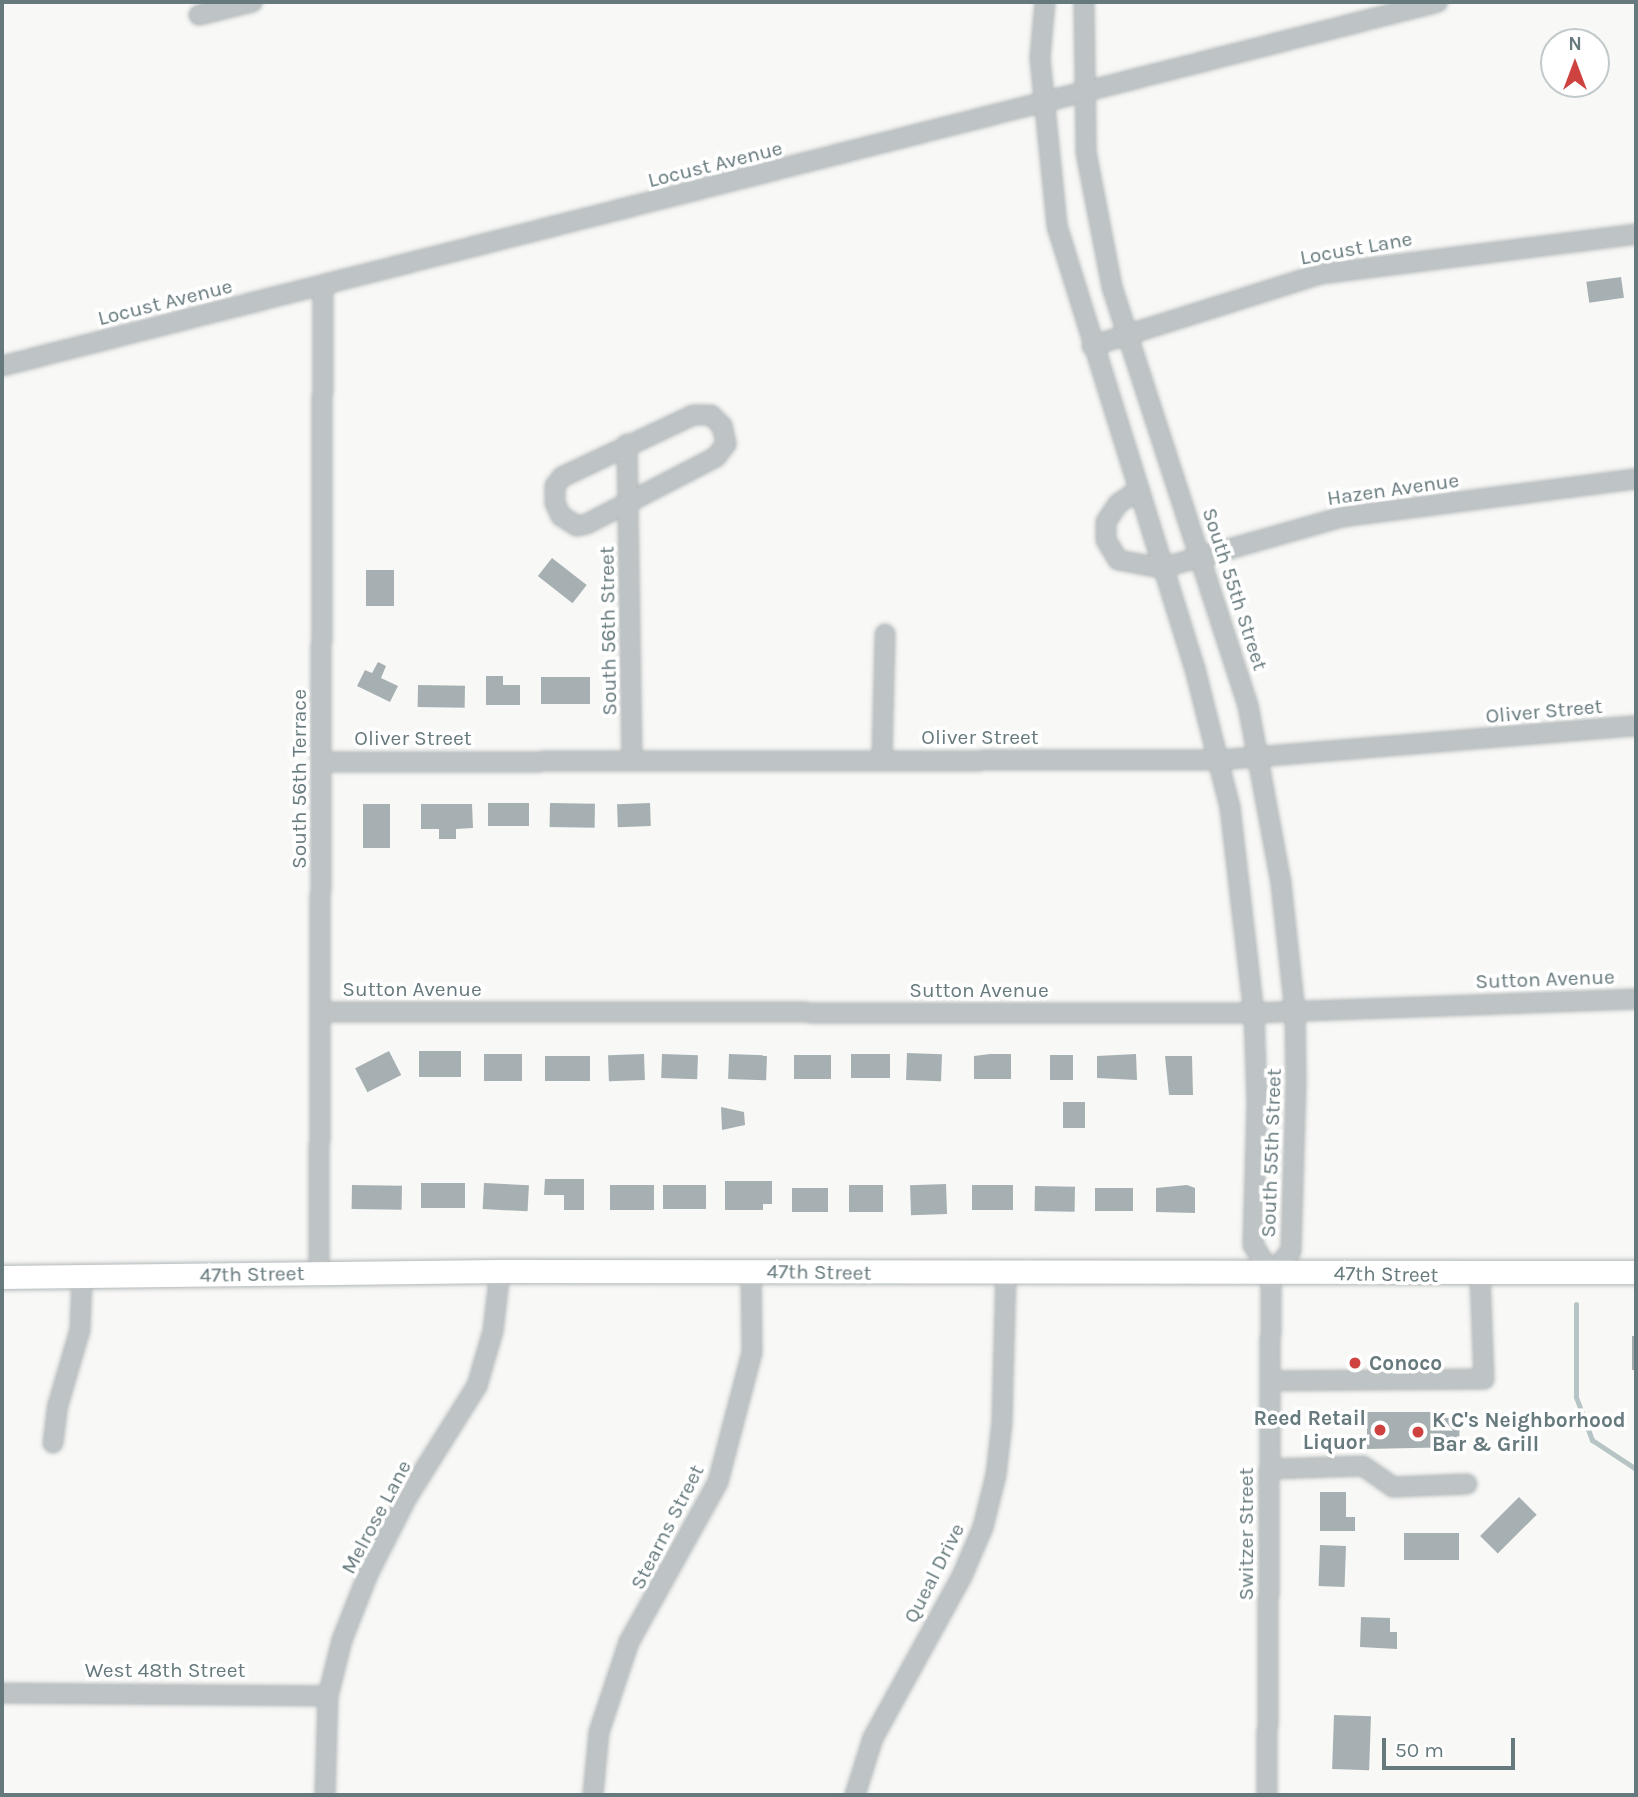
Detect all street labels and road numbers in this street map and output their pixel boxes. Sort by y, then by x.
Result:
street label: Locust Avenue [645,135,785,193]
street label: Locust Lane [1298,226,1414,270]
street label: Locust Avenue [95,273,235,331]
street label: Hazen Avenue [1325,467,1461,511]
street label: South 55th Street [1197,505,1273,673]
street label: South 56th Street [594,546,622,716]
street label: South 56th Terrace [286,689,312,869]
street label: Oliver Street [1484,693,1604,729]
street label: Oliver Street [921,724,1039,750]
street label: Oliver Street [354,725,472,751]
street label: Sutton Avenue [1475,964,1615,994]
street label: Sutton Avenue [342,976,482,1002]
street label: Sutton Avenue [909,977,1049,1003]
street label: South 55th Street [1255,1068,1287,1238]
street label: 47th Street [766,1258,872,1286]
street label: 47th Street [199,1260,305,1288]
street label: 47th Street [1333,1260,1439,1288]
street label: Melrose Lane [335,1456,417,1578]
street label: Stearns Street [625,1460,709,1594]
street label: Switzer Street [1233,1467,1259,1601]
street label: Queal Drive [898,1519,970,1627]
street label: West 48th Street [85,1657,245,1683]

